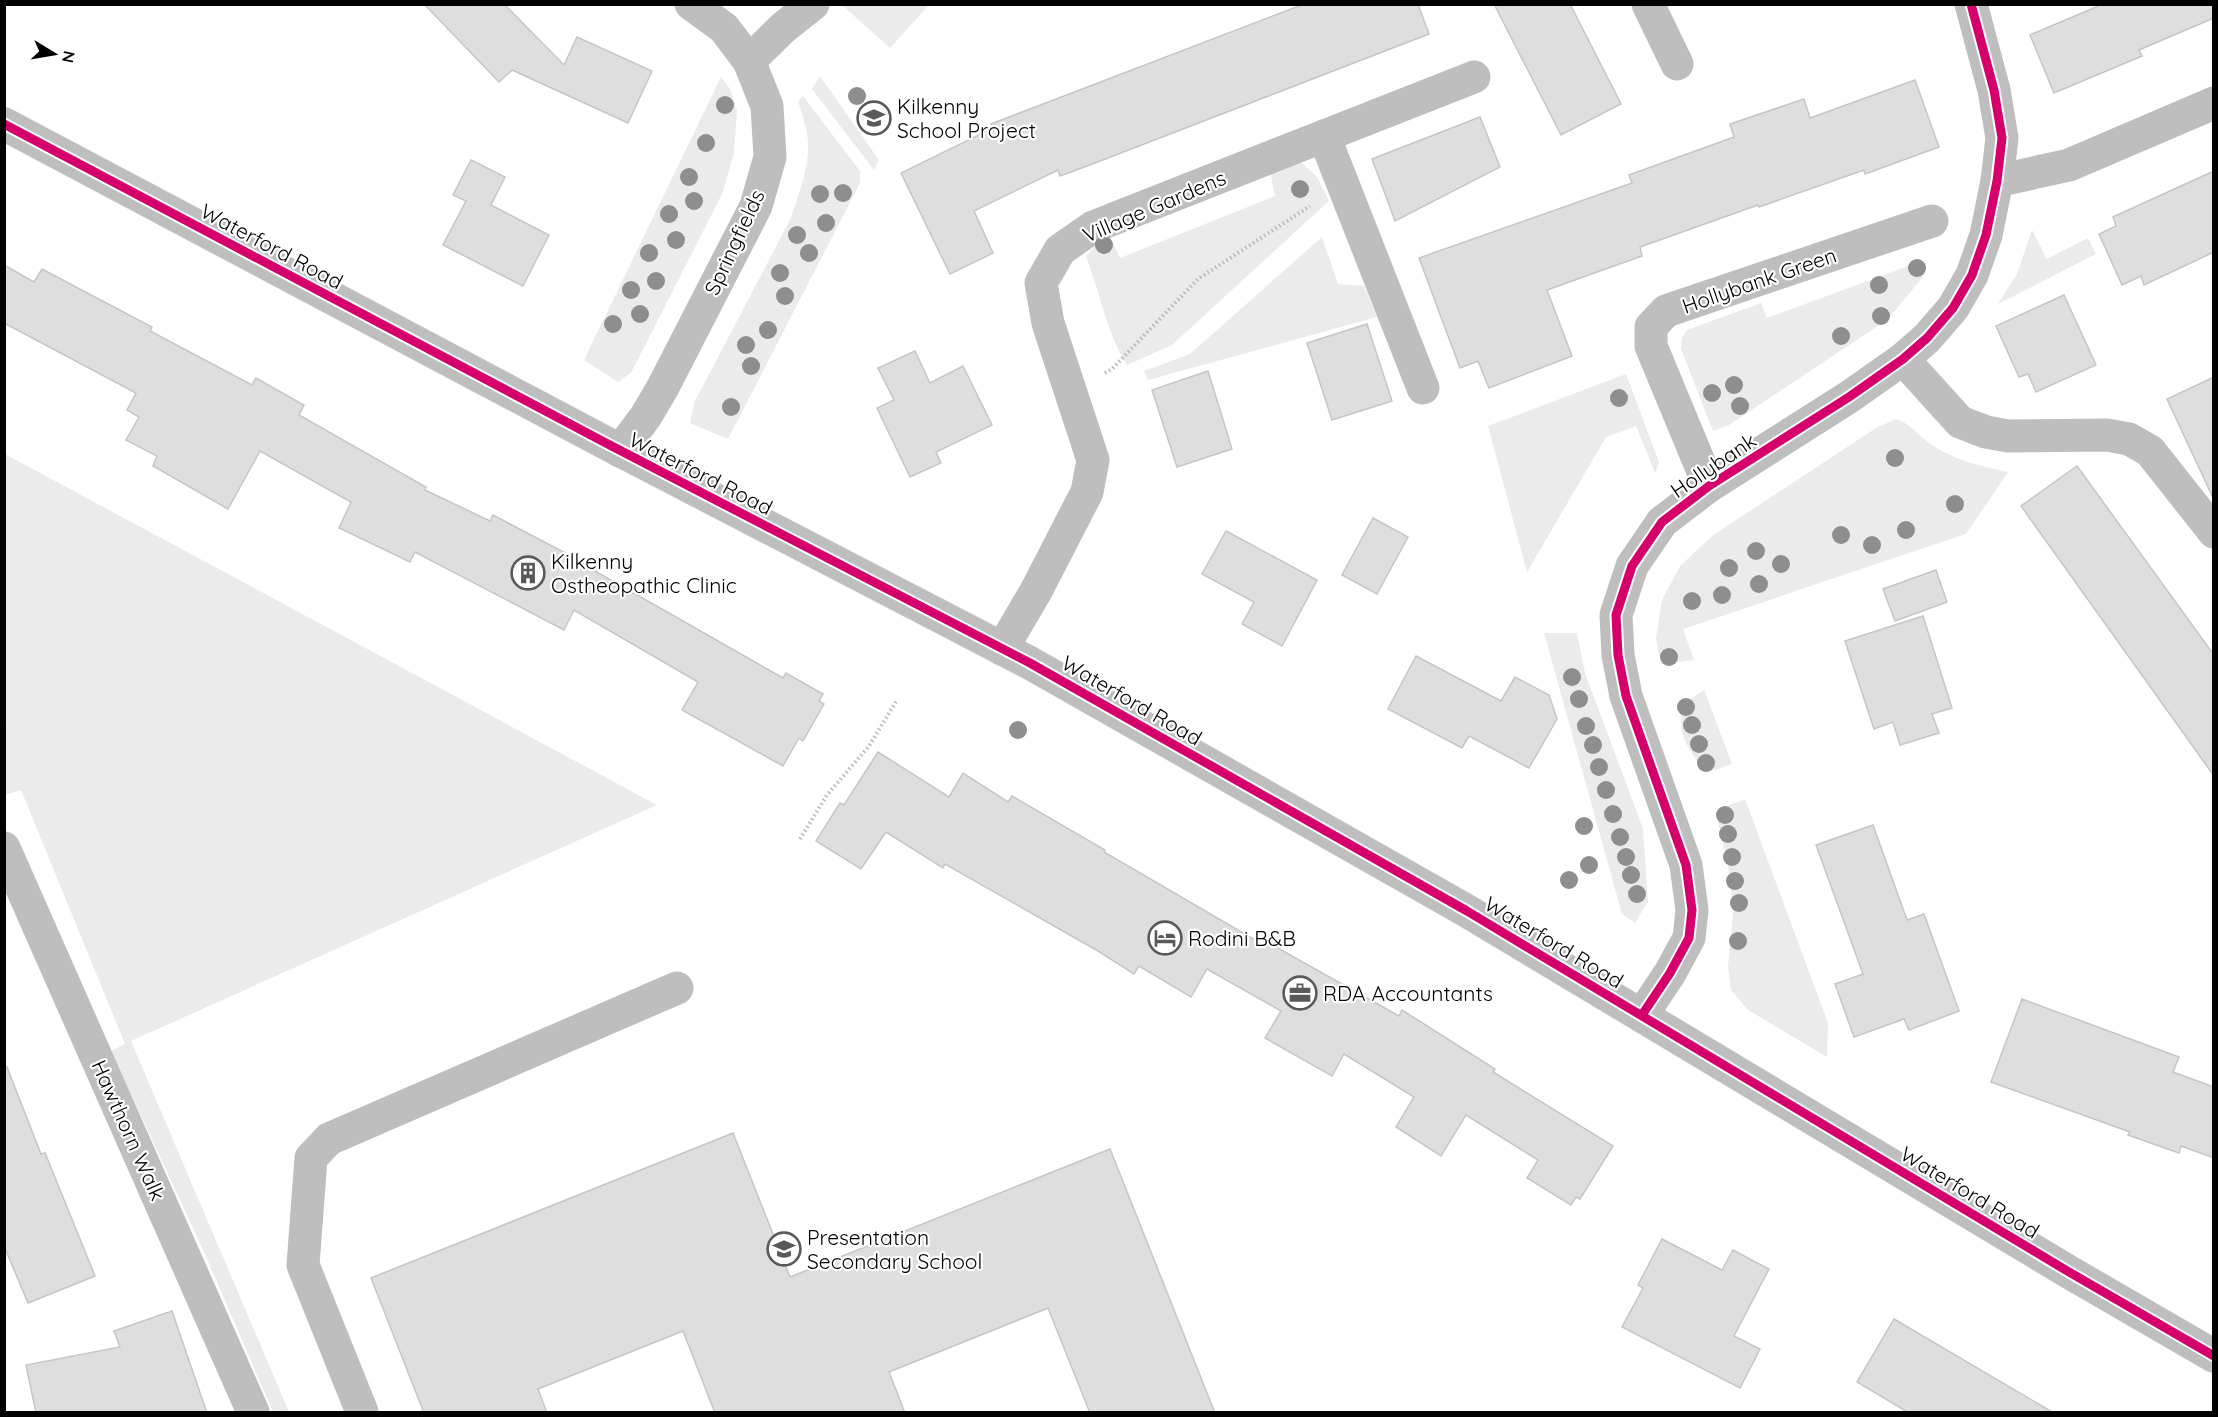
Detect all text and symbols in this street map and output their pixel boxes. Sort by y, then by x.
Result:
north arrow [24,24,84,84]
text: N [58,49,80,65]
place label: Kilkenny School Project [897,93,1036,143]
school or university icon: Kilkenny School Project [856,100,892,136]
street label: Village Gardens [1079,164,1229,248]
street label: Springfields [698,185,770,299]
street label: Waterford Road [196,198,348,294]
street label: Hollybank Green [1678,241,1840,319]
street label: Waterford Road [625,426,777,520]
street label: Hollybank [1665,427,1761,503]
place label: Kilkenny Ostheopathic Clinic [551,548,737,598]
building icon: Kilkenny Ostheopathic Clinic [510,555,546,591]
street label: Waterford Road [1057,649,1207,751]
street label: Waterford Road [1480,890,1628,994]
hotel icon: Rodini B&B [1147,920,1183,956]
place label: Rodini B&B [1188,925,1296,951]
office icon: RDA Accountants [1282,975,1318,1011]
place label: RDA Accountants [1323,980,1493,1006]
street label: Hawthorn Walk [86,1056,172,1204]
street label: Waterford Road [1896,1140,2044,1244]
place label: Presentation Secondary School [807,1224,982,1274]
school or university icon: Presentation Secondary School [766,1231,802,1267]

